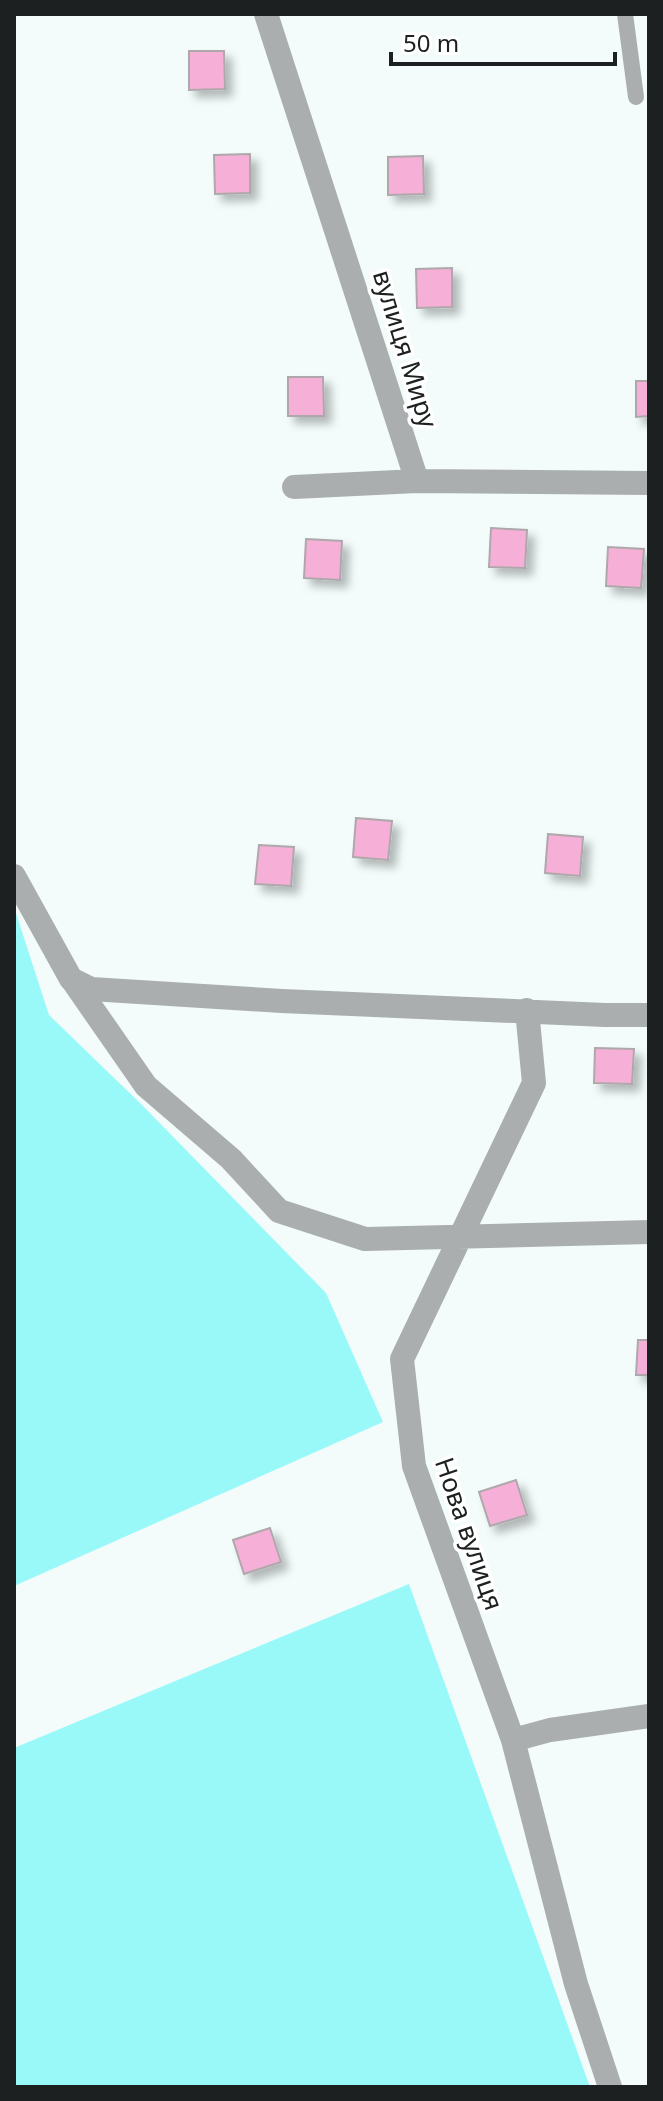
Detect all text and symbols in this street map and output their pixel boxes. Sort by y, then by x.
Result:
scale bar [391,16,615,66]
text: 50 m [403,26,459,59]
street label: вулиця Миру [365,265,447,433]
street label: Нова вулиця [427,1452,513,1615]

